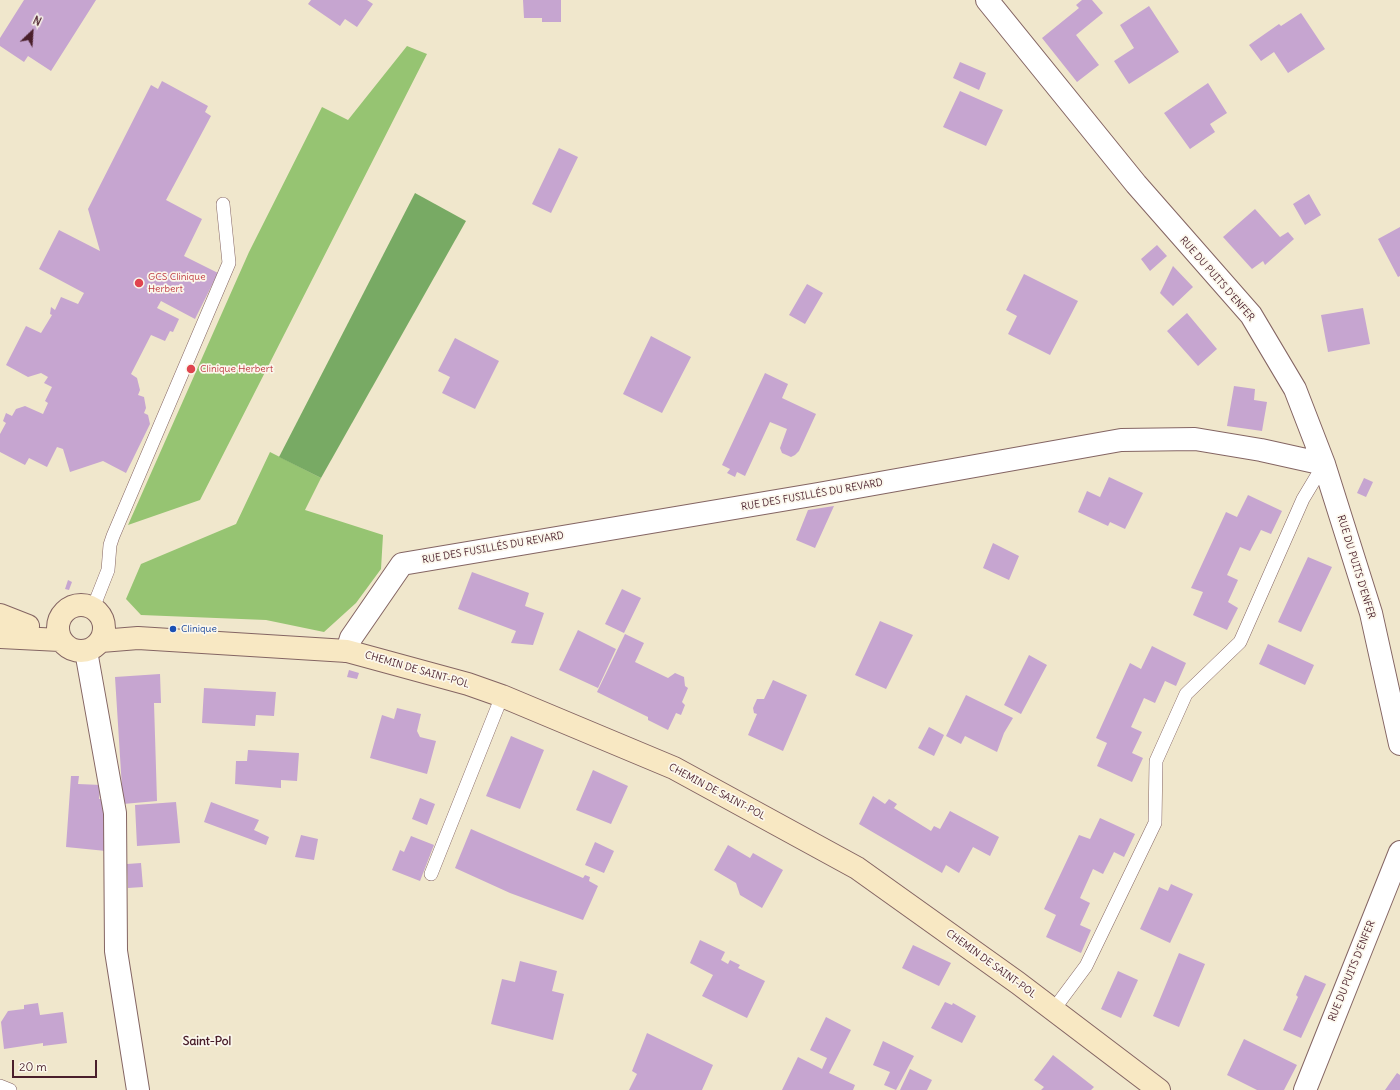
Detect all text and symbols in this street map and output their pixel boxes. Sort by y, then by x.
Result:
north arrow [12,12,52,52]
text: N [31,13,43,29]
street label: RUE DU PUITS D'ENFER [1177,234,1257,324]
place label: GCS Clinique Herbert [148,271,206,294]
marker: GCS Clinique Herbert [133,277,145,289]
marker: Clinique Herbert [185,363,197,375]
place label: Clinique Herbert [200,363,273,375]
street label: RUE DES FUSILLÉS DU REVARD [740,477,884,513]
street label: RUE DU PUITS D'ENFER [1335,514,1377,620]
street label: RUE DES FUSILLÉS DU REVARD [421,530,565,566]
place label: Clinique [181,623,217,635]
marker: Clinique [168,624,178,634]
street label: CHEMIN DE SAINT-POL [363,649,471,691]
street label: CHEMIN DE SAINT-POL [666,761,768,823]
street label: RUE DU PUITS D'ENFER [1326,919,1378,1023]
street label: CHEMIN DE SAINT-POL [944,927,1038,1001]
district label: Saint-Pol [183,1035,231,1049]
scale bar [14,1052,99,1078]
text: 20 m [19,1059,47,1074]

